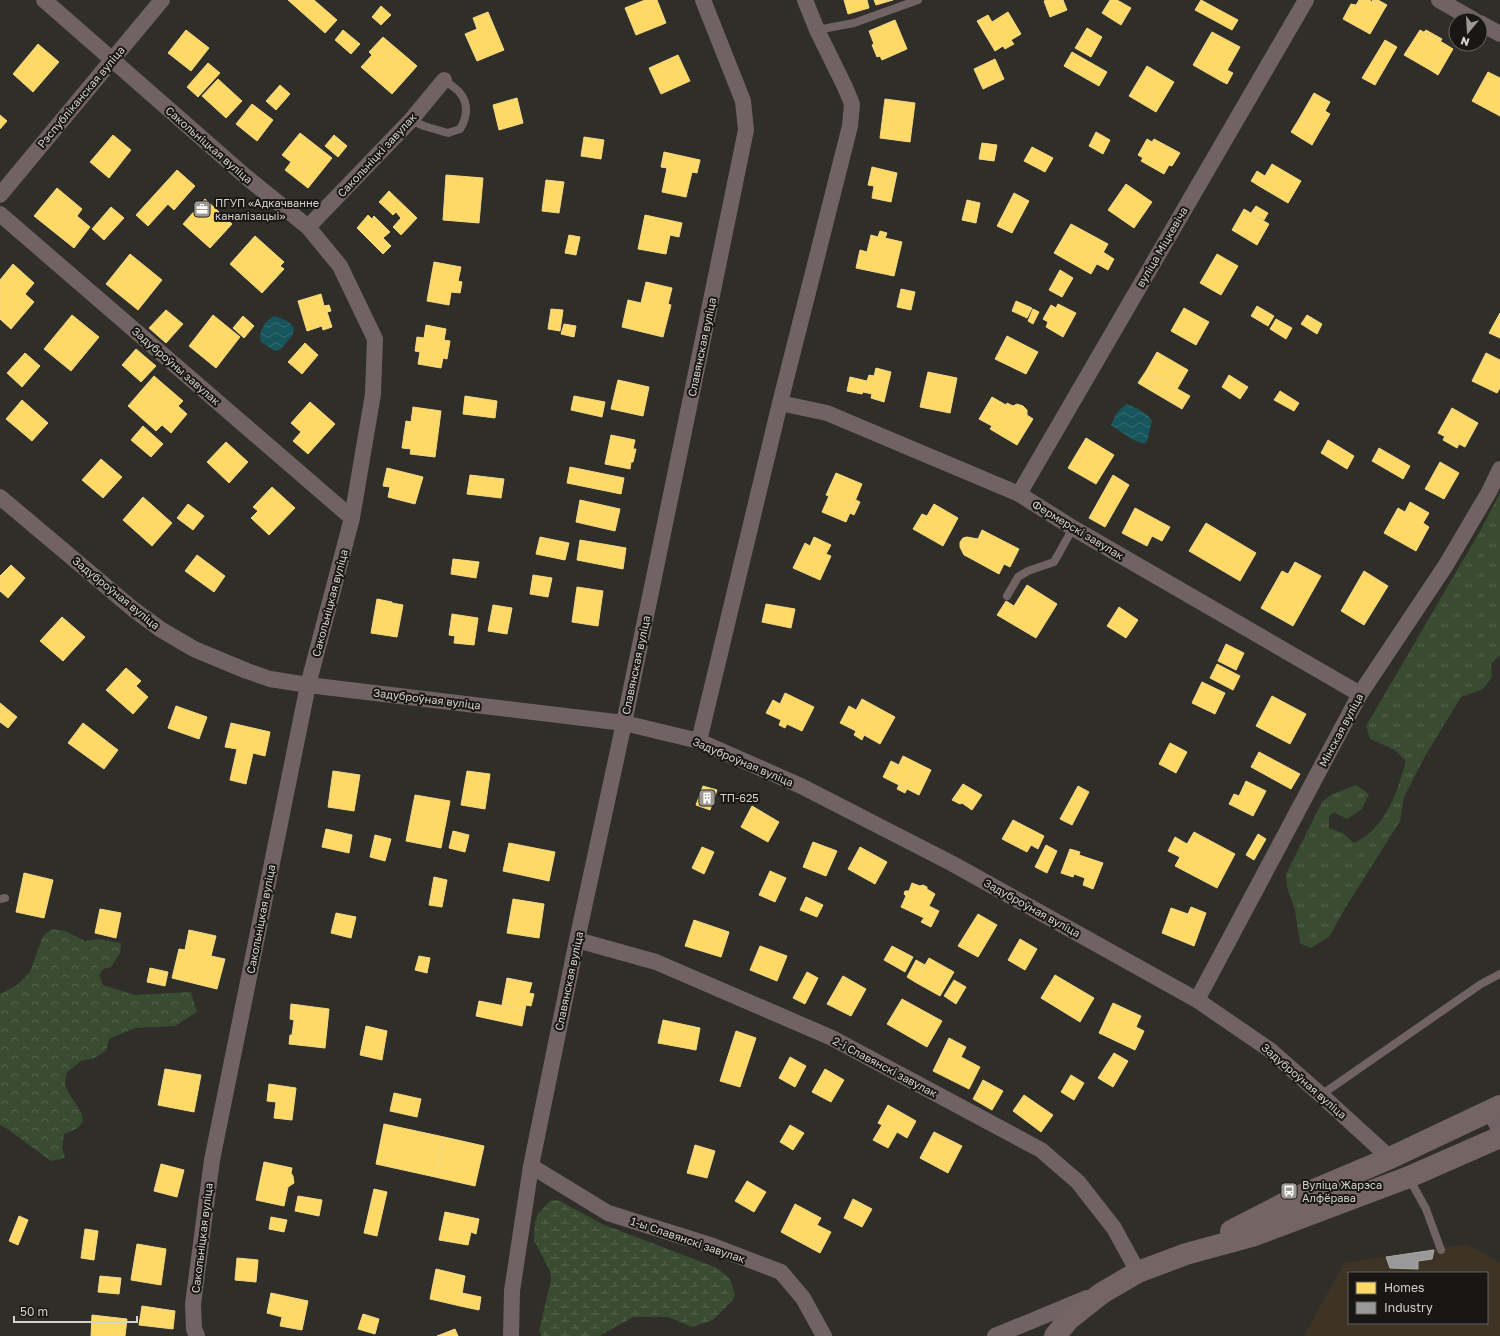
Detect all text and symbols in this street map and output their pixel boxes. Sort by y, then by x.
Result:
north arrow [1448,12,1488,52]
text: N [1459,35,1471,49]
street label: Рэспубліканская вуліца [34,43,127,150]
street label: Сакольніцкая вуліца [163,103,255,186]
street label: Сакольніцкі завулак [334,110,419,199]
place label: ПГУП «Адкачванне каналізацыі» [215,196,319,222]
office icon: ПГУП «Адкачванне каналізацыі» [192,199,212,219]
street label: вуліца Міцкевіча [1133,204,1190,289]
street label: Славянская вуліца [685,296,718,398]
street label: Задуброўны завулак [130,324,223,408]
street label: Фермерскі завулак [1030,497,1127,562]
street label: Сакольніцкая вуліца [309,548,350,658]
street label: Задуброўная вуліца [70,554,162,632]
street label: Славянская вуліца [619,614,652,716]
street label: Задуброўная вуліца [373,685,482,712]
street label: Мінская вуліца [1316,691,1365,769]
street label: Задуброўная вуліца [691,734,796,789]
building icon: ТП-625 [697,788,717,808]
place label: ТП-625 [720,791,759,804]
street label: Сакольніцкая вуліца [244,863,277,975]
street label: Задуброўная вуліца [982,876,1083,939]
street label: Славянская вуліца [552,930,585,1032]
street label: 2-і Славянскі завулак [831,1034,940,1100]
street label: Задуброўная вуліца [1259,1040,1349,1121]
place label: Вуліца Жарэса Алфёрава [1302,1178,1382,1204]
bus stop icon: Вуліца Жарэса Алфёрава [1279,1181,1299,1201]
street label: Сакольніцкая вуліца [188,1182,215,1294]
street label: 1-ы Славянскі завулак [629,1214,748,1265]
legend [1348,1272,1488,1324]
text: Homes [1384,1280,1424,1295]
scale bar [14,1298,137,1324]
text: Industry [1384,1300,1433,1315]
text: 50 m [20,1304,48,1319]

